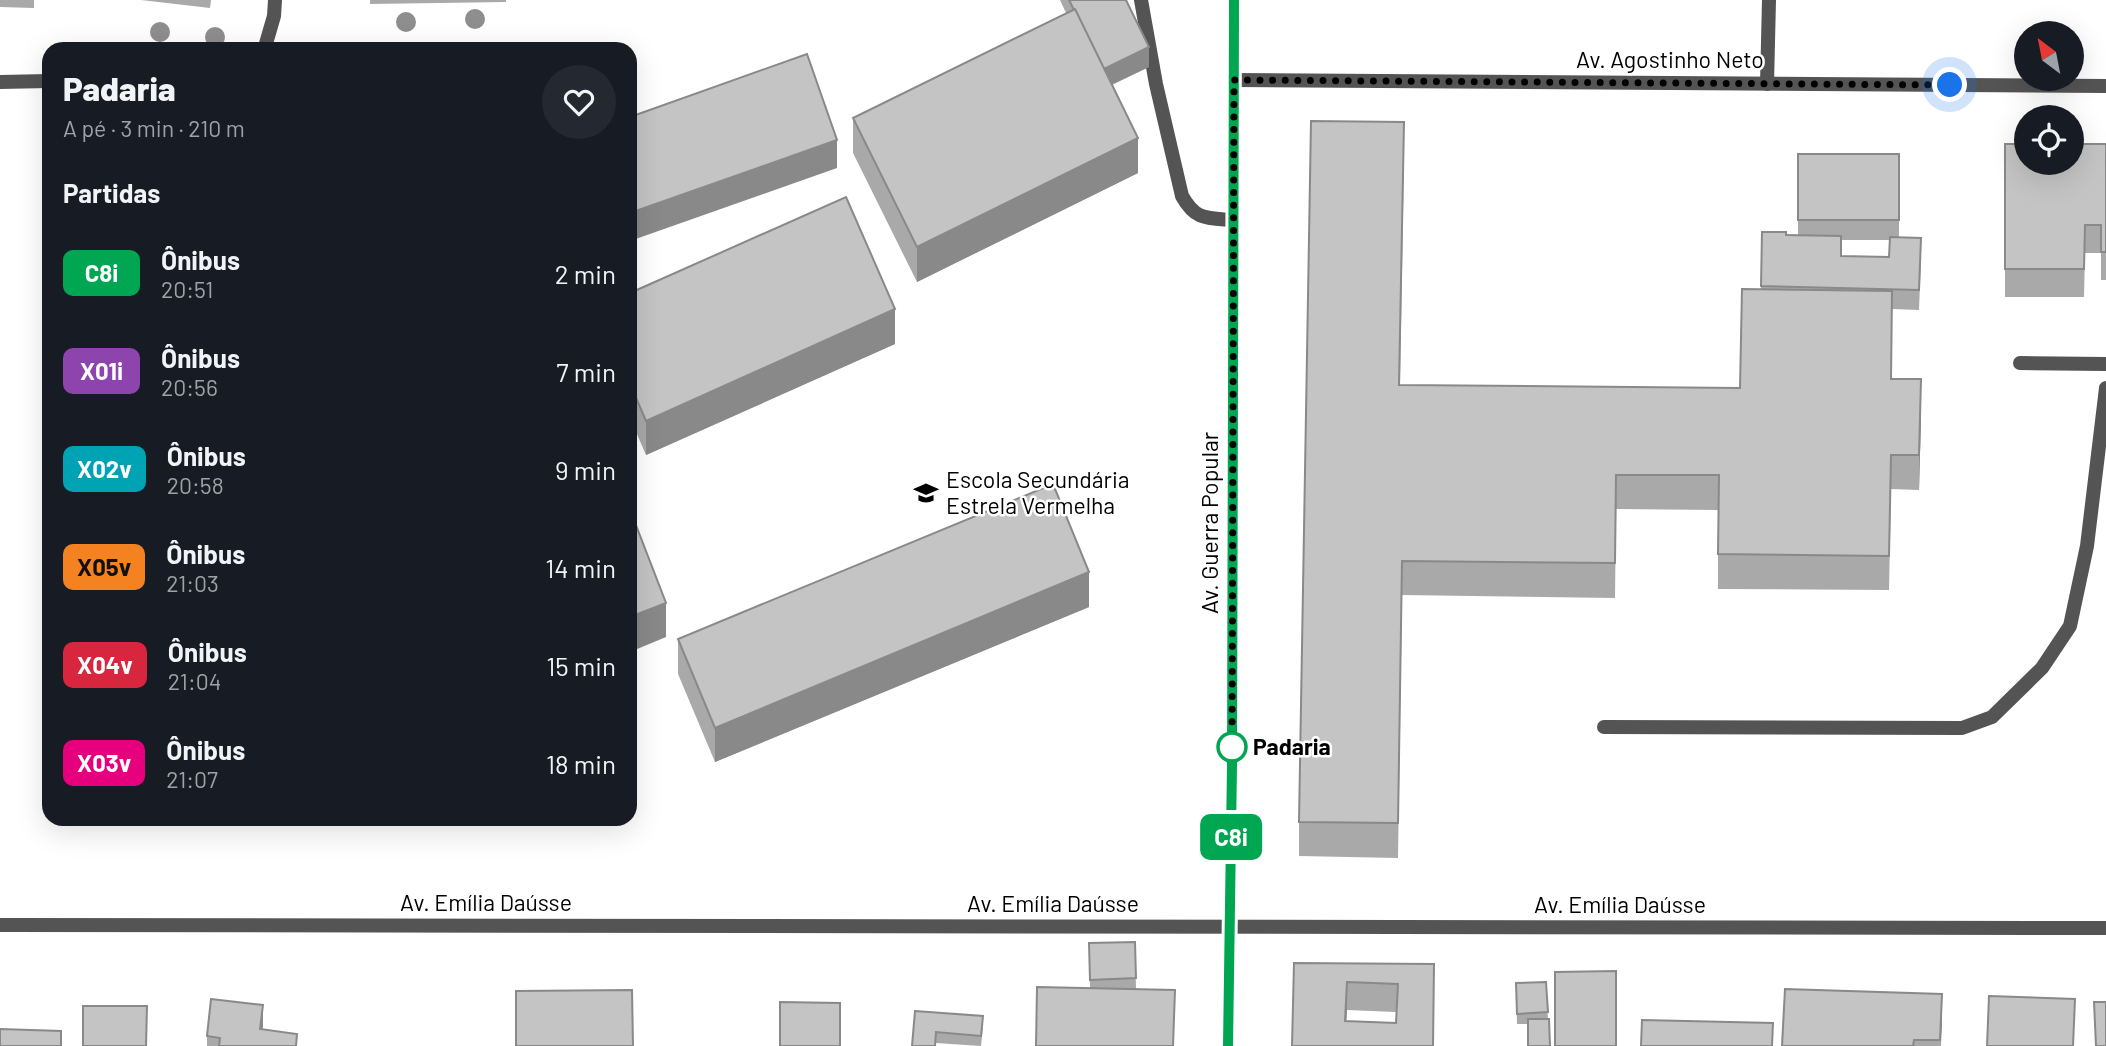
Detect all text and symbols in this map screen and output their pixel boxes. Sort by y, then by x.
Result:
north arrow [2014,21,2084,91]
map controls [2014,21,2084,175]
street label: Av. Agostinho Neto [1576,45,1764,73]
button: heart [542,65,616,139]
your location [1932,67,1967,102]
text: Padaria [63,68,176,108]
button: locate [2014,105,2084,175]
text: A pé · 3 min · 210 m [63,114,245,142]
text: Partidas [63,177,160,208]
text: Ônibus [161,244,240,275]
text: C8i [85,258,118,287]
text: 2 min [555,258,616,289]
text: 20:51 [161,275,213,303]
text: Ônibus [161,342,240,373]
text: X01i [80,356,123,385]
text: 7 min [556,356,616,387]
text: 20:56 [161,373,218,401]
street label: Av. Guerra Popular [1195,431,1223,614]
text: Ônibus [167,440,246,471]
text: X02v [77,454,132,483]
text: 9 min [555,454,616,485]
place label: Escola Secundária Estrela Vermelha [946,465,1130,519]
text: 20:58 [167,471,224,499]
school or university icon: Escola Secundária Estrela Vermelha [912,479,940,507]
text: Ônibus [166,538,245,569]
text: X05v [77,552,131,581]
text: 14 min [545,552,616,583]
text: 21:03 [166,569,219,597]
text: Ônibus [168,636,247,667]
text: X04v [77,650,133,679]
text: 15 min [546,650,616,681]
text: 21:04 [168,667,221,695]
marker: Padaria [1217,732,1247,762]
place label: Padaria [1253,732,1331,760]
text: Ônibus [166,734,245,765]
text: X03v [77,748,131,777]
text: 18 min [546,748,616,779]
text: 21:07 [166,765,218,793]
line badge: C8i [1191,814,1271,860]
text: C8i [1214,822,1248,851]
street label: Av. Emília Daússe [400,888,572,916]
street label: Av. Emília Daússe [967,889,1139,917]
street label: Av. Emília Daússe [1534,890,1706,918]

